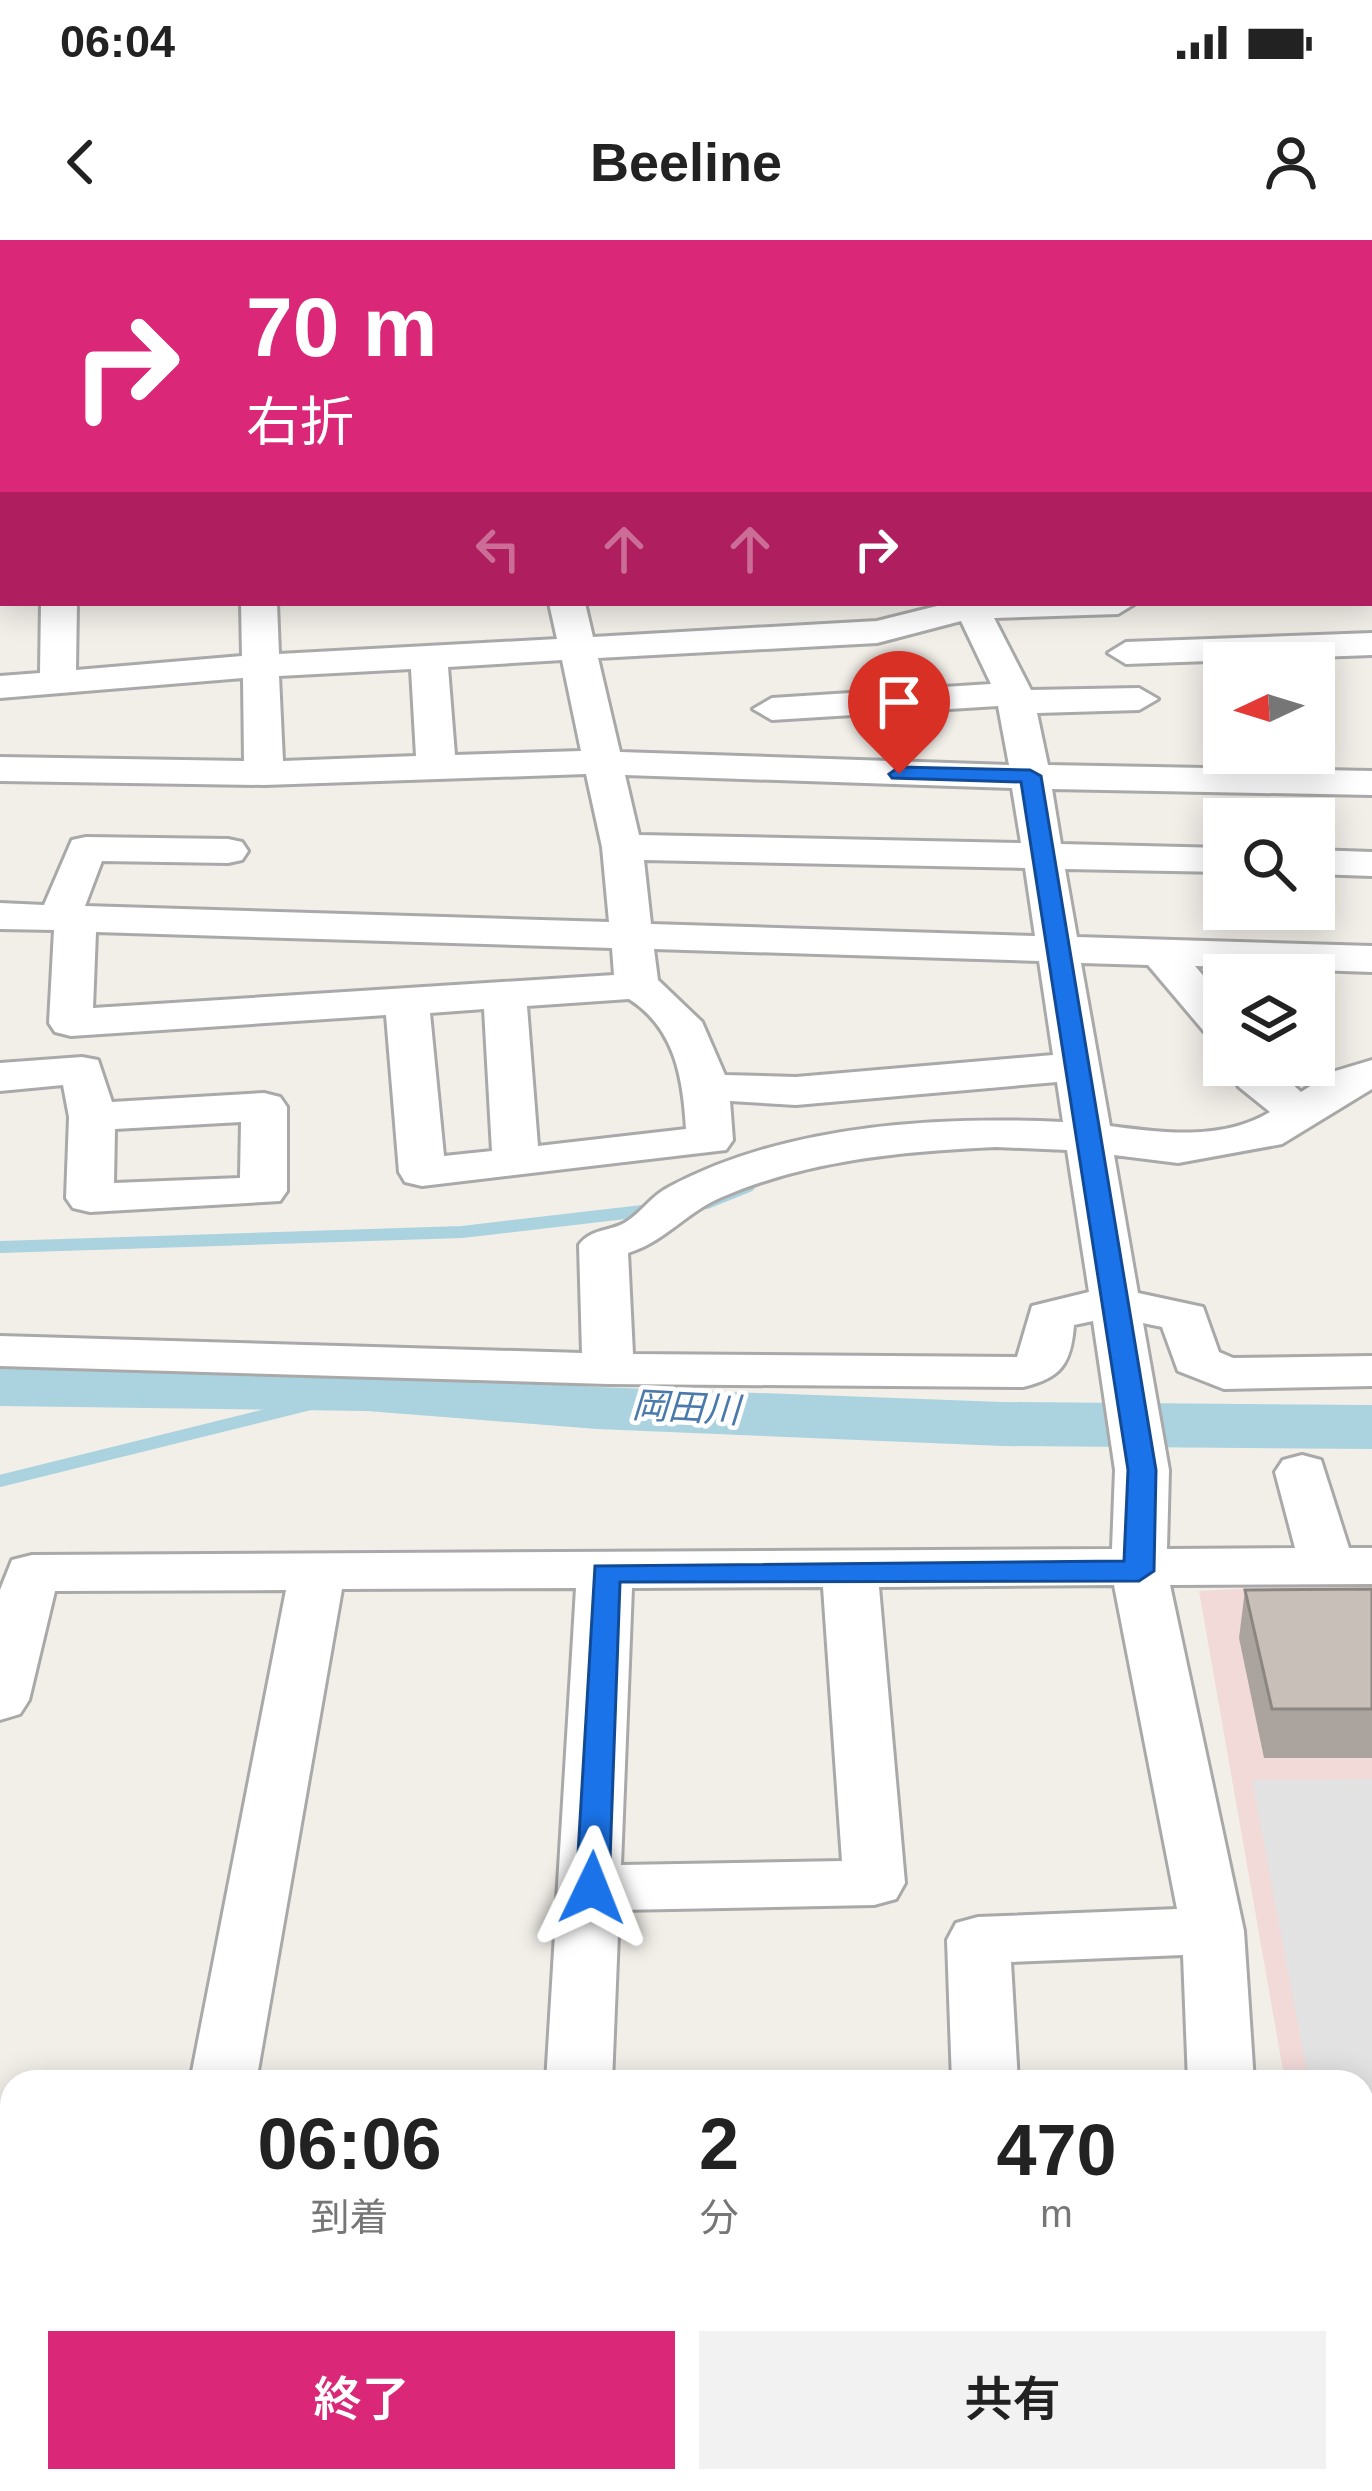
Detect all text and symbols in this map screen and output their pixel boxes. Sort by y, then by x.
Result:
text: 06:04 [60,16,175,67]
icon: back [48,129,114,195]
icon: person [1258,129,1324,195]
text: Beeline [590,132,782,192]
text: 70 m [246,280,437,374]
icon: right [48,288,204,444]
text: 右折 [246,392,354,452]
icon: left [465,516,531,582]
icon: ahead [591,516,657,582]
icon: ahead [717,516,783,582]
icon: right [843,516,909,582]
north arrow [1203,642,1335,774]
map controls [1203,642,1335,1086]
pin [848,651,950,774]
icon: arrive [866,669,932,735]
button: search [1203,798,1335,930]
button: layers [1203,954,1335,1086]
water label: 岡田川 [631,1384,745,1431]
position arrow [529,1825,655,1951]
text: 06:06 [257,2104,442,2184]
text: 2 [699,2104,739,2184]
text: 470 [996,2110,1117,2190]
text: m [1040,2192,1073,2235]
text: 到着 [310,2196,388,2239]
text: 分 [699,2196,739,2239]
button: 終了 [48,2331,675,2469]
button: 共有 [699,2331,1326,2469]

